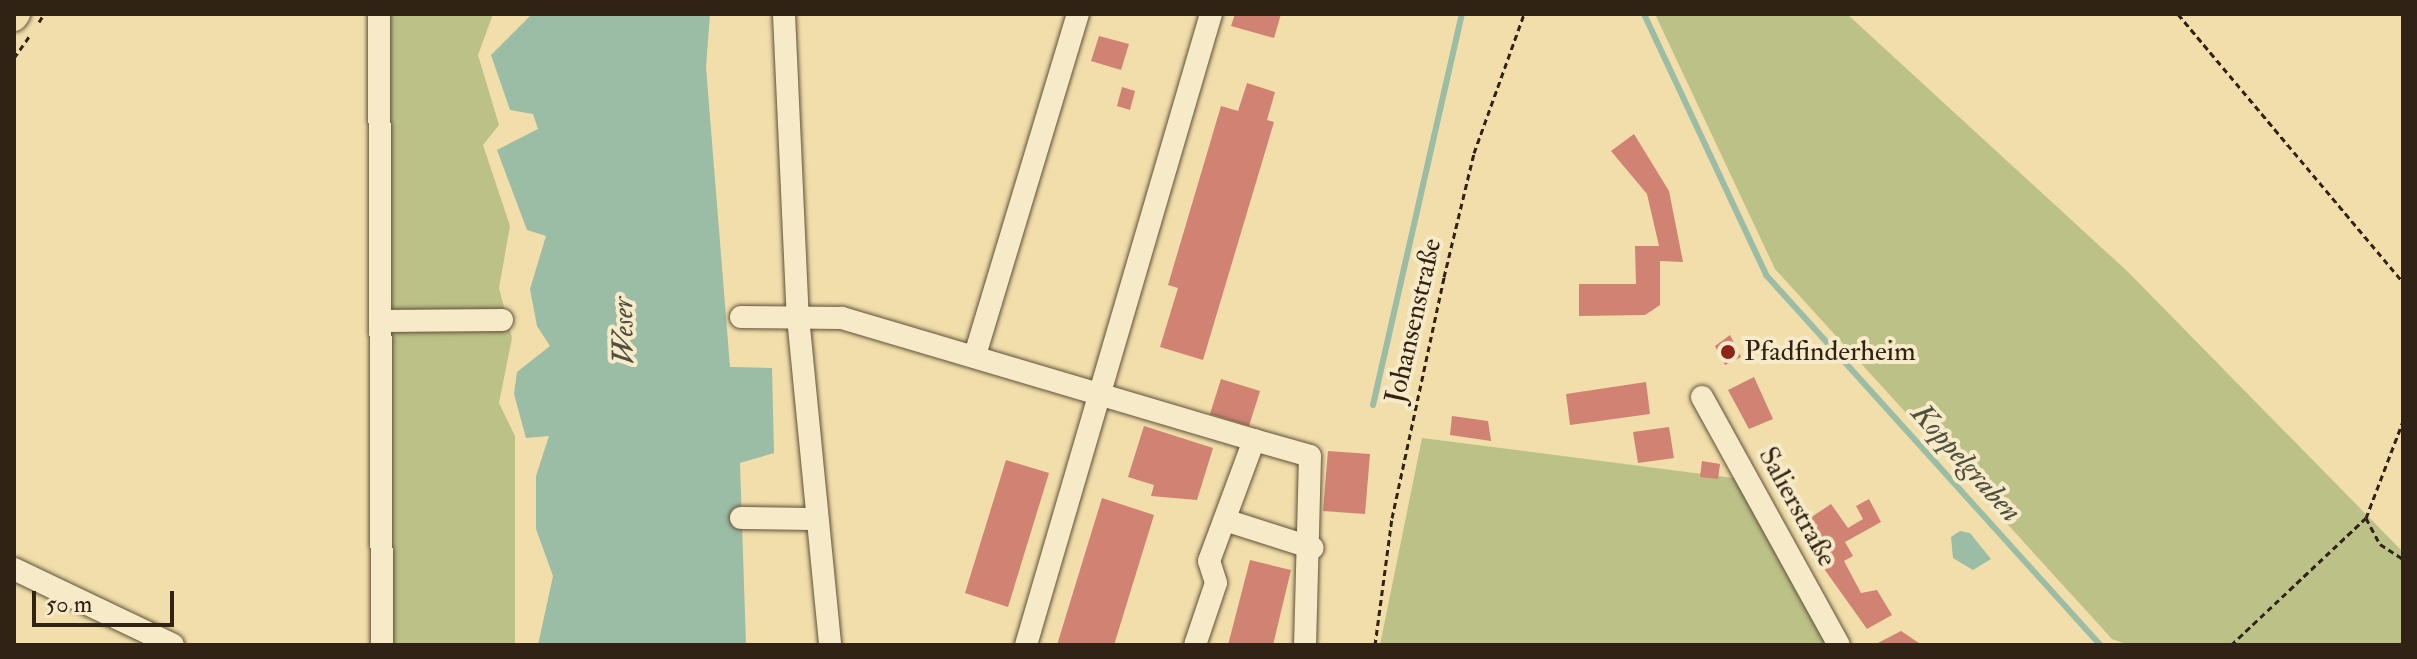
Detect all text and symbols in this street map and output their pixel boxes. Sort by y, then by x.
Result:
street label: Johansenstraße [1379,235,1449,407]
water label: Weser [605,297,643,365]
place label: Pfadfinderheim [1744,335,1916,369]
marker: Pfadfinderheim [1719,343,1737,361]
water label: Koppelgraben [1903,396,2029,530]
street label: Salierstraße [1751,442,1843,572]
scale bar [36,575,178,625]
text: 50 m [46,589,92,620]

